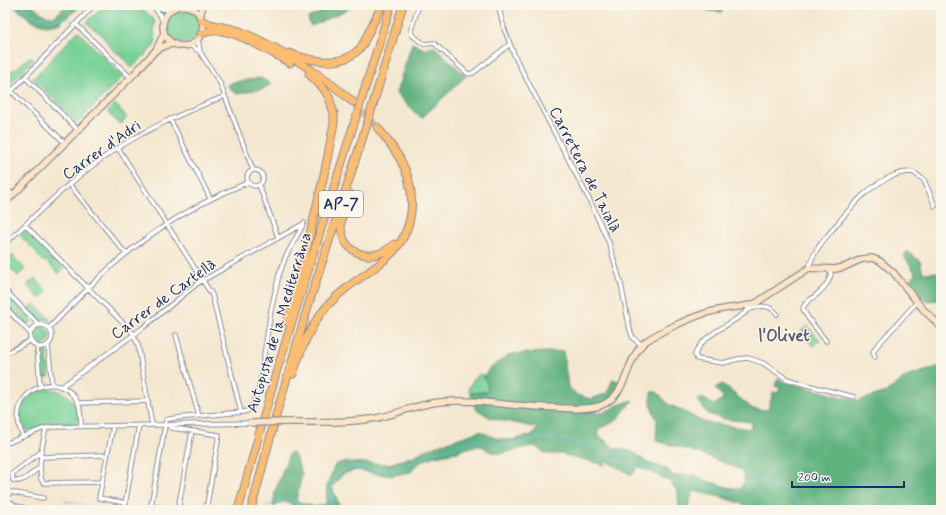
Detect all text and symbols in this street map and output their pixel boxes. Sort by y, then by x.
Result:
street label: Carretera de Taialà [544,103,625,236]
street label: Carrer d'Adri [58,115,145,185]
road number: AP-7 [319,191,363,217]
street label: Autopista de la Mediterrània [242,229,317,415]
street label: Carrer de Cartellà [107,254,221,345]
district label: l'Olivet [758,325,810,347]
scale bar [792,463,904,489]
text: 200 m [798,470,831,486]

